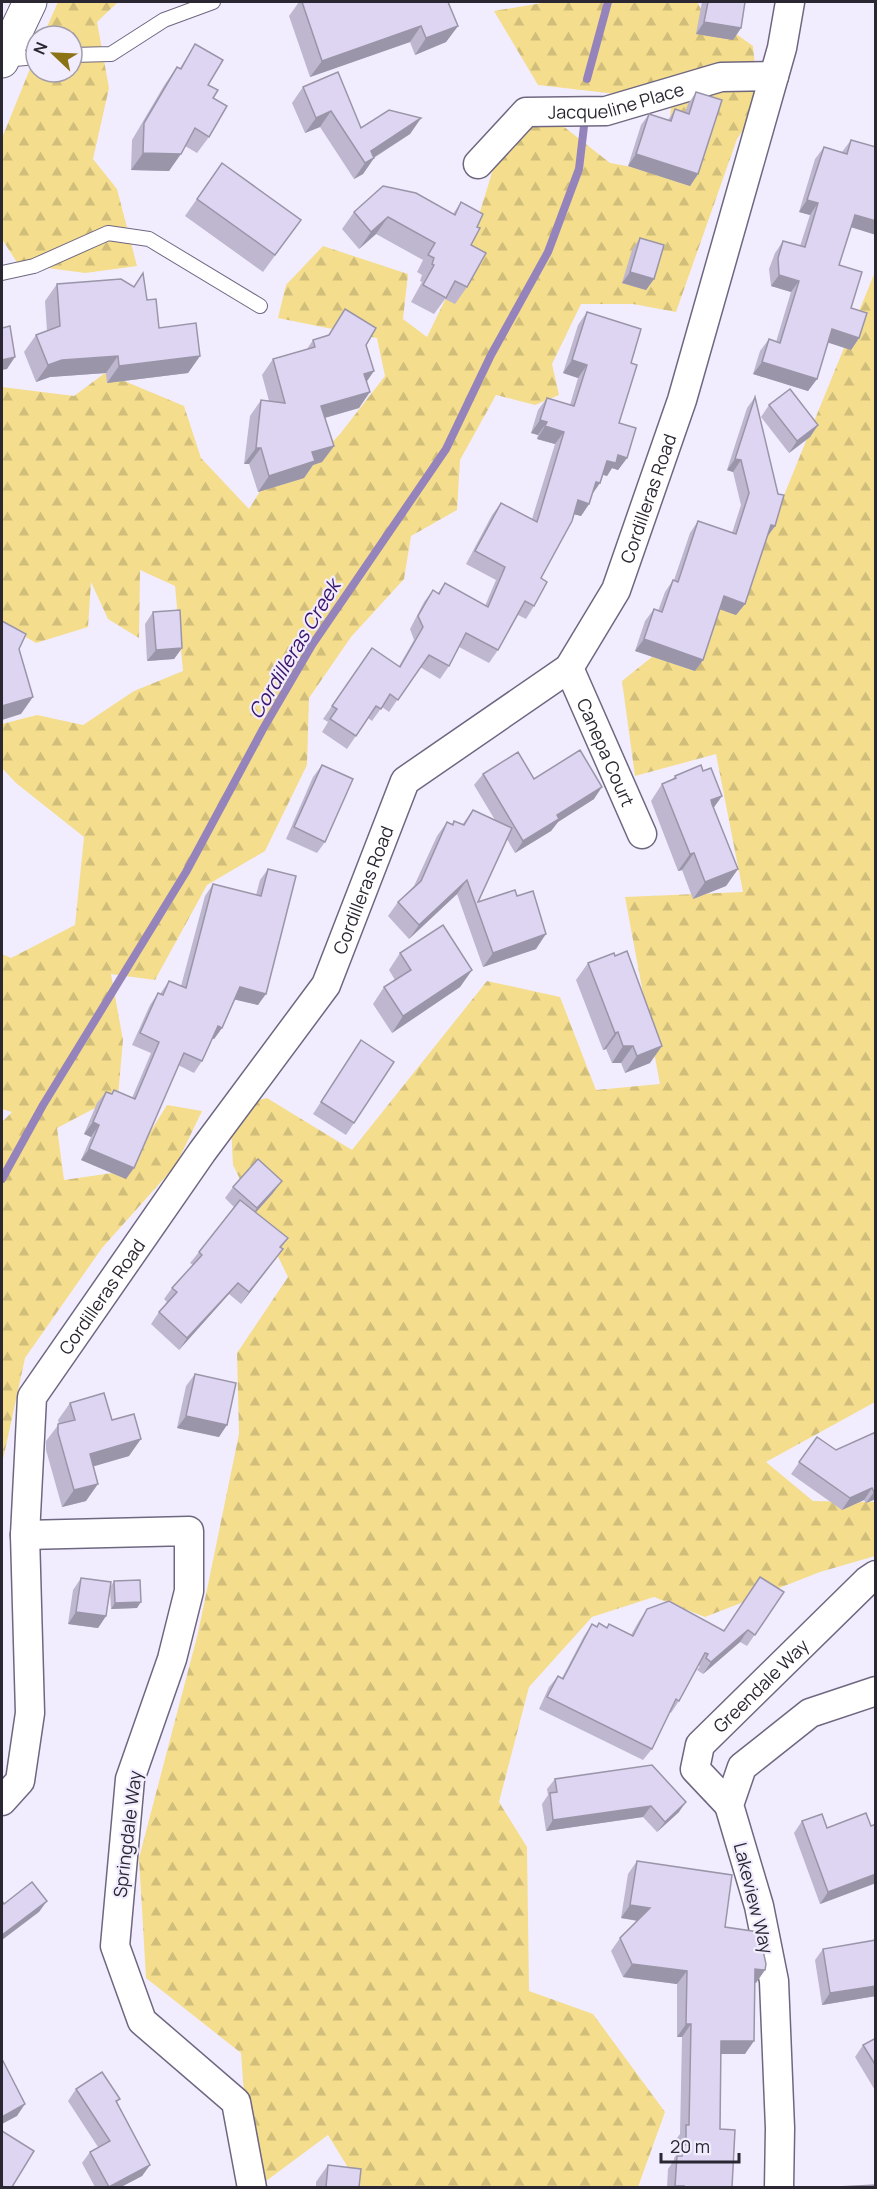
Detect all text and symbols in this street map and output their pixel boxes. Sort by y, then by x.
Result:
north arrow [24,24,84,84]
text: N [28,39,53,58]
street label: Jacqueline Place [548,77,687,124]
street label: Cordilleras Road [614,430,681,566]
water label: Cordilleras Creek [242,572,348,724]
street label: Canepa Court [572,694,640,810]
street label: Cordilleras Road [327,822,398,958]
street label: Cordilleras Road [53,1234,150,1359]
street label: Greendale Way [708,1633,814,1738]
street label: Springdale Way [107,1769,147,1899]
street label: Lakeview Way [729,1840,780,1957]
scale bar [661,2126,739,2164]
text: 20 m [670,2134,710,2158]

